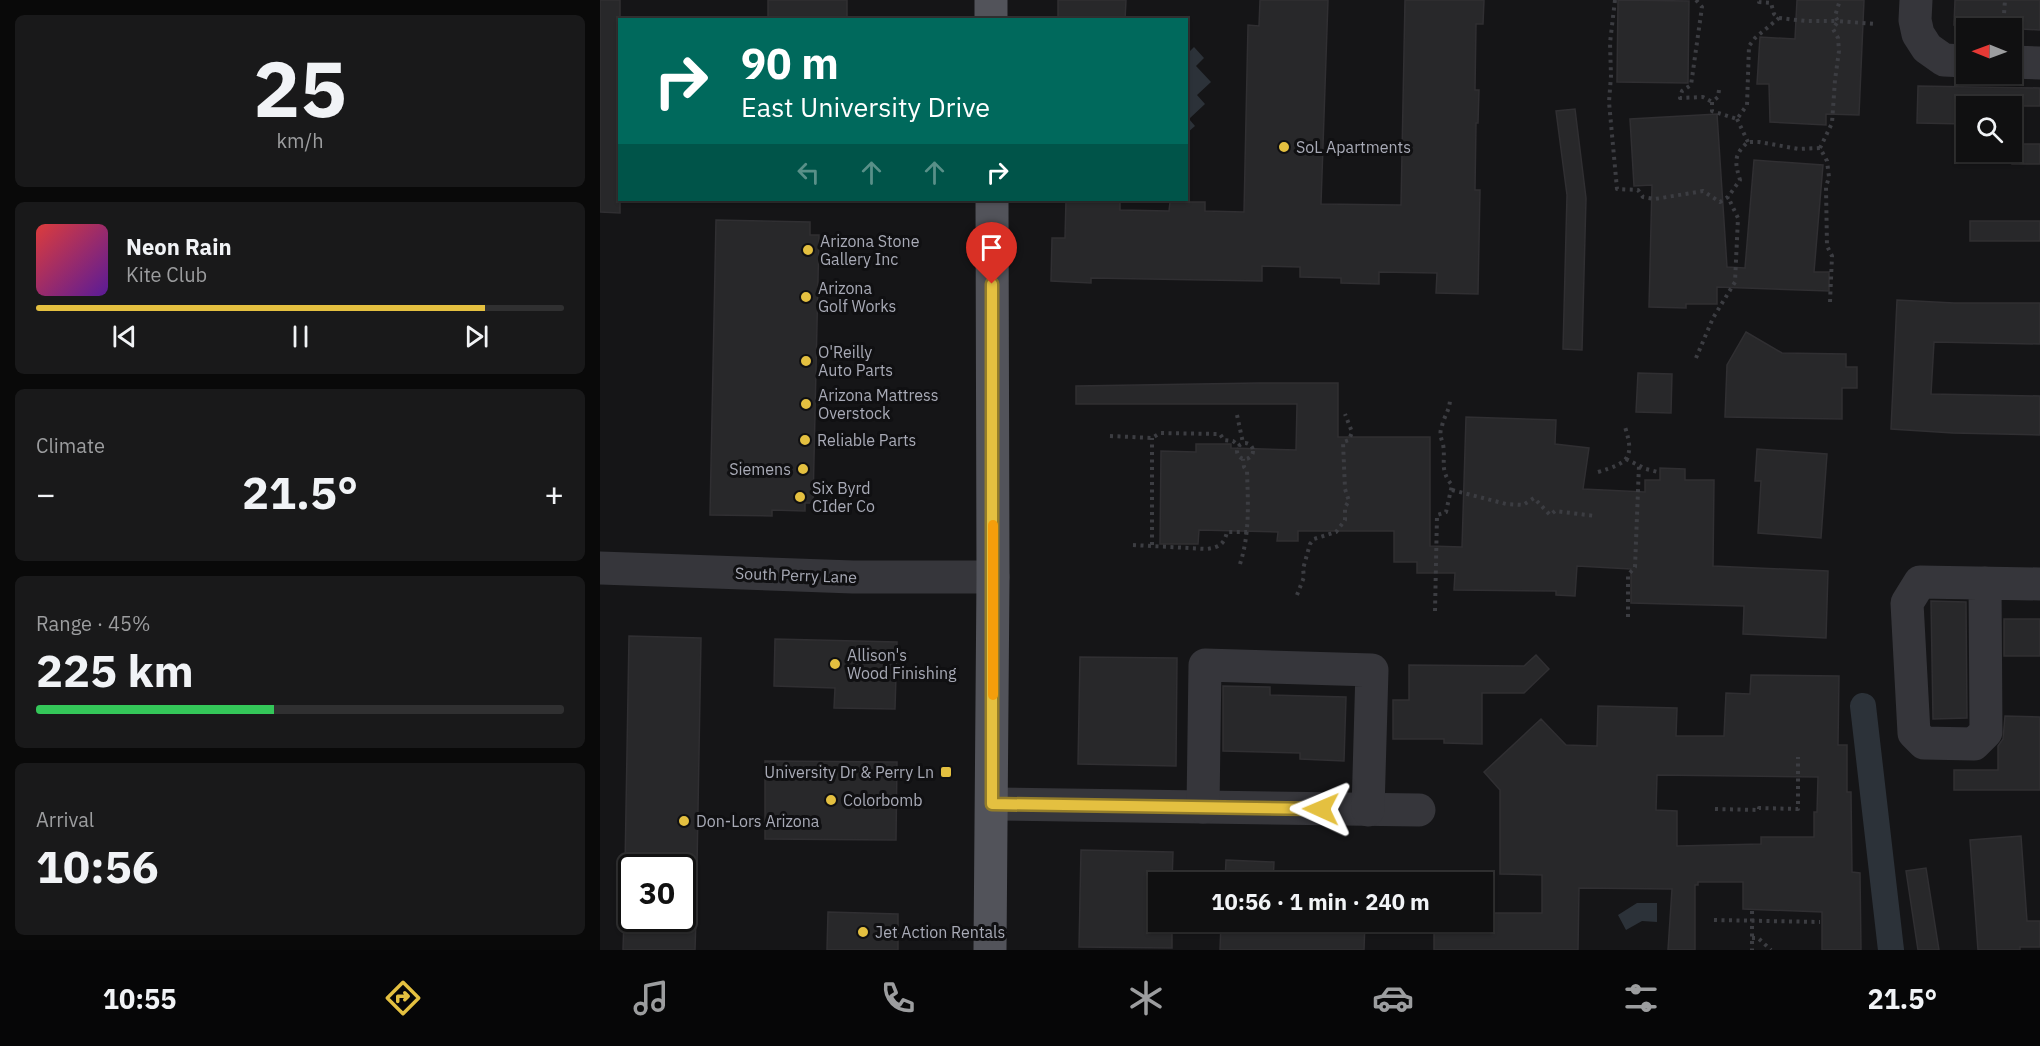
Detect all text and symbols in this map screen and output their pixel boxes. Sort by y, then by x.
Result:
north arrow [1956,18,2022,84]
map controls [1956,18,2022,162]
text: 90 m [741,36,839,91]
text: 25 [253,37,347,138]
icon: right [642,42,720,120]
text: East University Drive [741,89,990,124]
button: search [1956,96,2022,162]
text: km/h [276,127,324,154]
place label: SoL Apartments [1296,137,1411,157]
marker: SoL Apartments [1277,140,1291,154]
icon: left [792,156,825,189]
icon: ahead [855,156,888,189]
icon: ahead [918,156,951,189]
icon: right [981,156,1014,189]
pin [966,222,1017,284]
place label: Arizona Stone Gallery Inc [820,231,920,269]
icon: arrive [975,231,1008,264]
text: Neon Rain [126,232,232,261]
marker: Arizona Stone Gallery Inc [801,243,815,257]
text: Kite Club [126,261,207,288]
place label: Arizona Golf Works [818,278,896,316]
marker: Arizona Golf Works [799,290,813,304]
icon: previous [108,320,141,353]
icon: pause [284,320,317,353]
icon: next [460,320,493,353]
place label: O'Reilly Auto Parts [818,342,893,380]
marker: O'Reilly Auto Parts [799,354,813,368]
place label: Arizona Mattress Overstock [818,385,938,423]
marker: Arizona Mattress Overstock [799,397,813,411]
place label: Reliable Parts [817,430,916,450]
text: Climate [36,432,105,459]
marker: Reliable Parts [798,433,812,447]
place label: Siemens [729,459,791,479]
marker: Siemens [796,462,810,476]
text: 21.5° [242,463,358,521]
text: − [36,472,56,515]
text: + [544,472,564,515]
place label: Six Byrd CIder Co [812,478,875,516]
marker: Six Byrd CIder Co [793,490,807,504]
street label: South Perry Lane [735,563,858,587]
text: Range · 45% [36,610,151,637]
text: 225 km [36,641,194,699]
place label: Allison's Wood Finishing [847,645,957,683]
marker: Allison's Wood Finishing [828,657,842,671]
place label: University Dr & Perry Ln [764,762,934,782]
marker: University Dr & Perry Ln [939,765,953,779]
position arrow [1289,777,1353,841]
place label: Colorbomb [843,790,923,810]
marker: Colorbomb [824,793,838,807]
text: Arrival [36,806,94,833]
place label: Don-Lors Arizona [696,811,820,831]
marker: Don-Lors Arizona [677,814,691,828]
text: 10:56 [36,837,159,895]
speed limit sign: 30 [618,854,696,932]
text: 10:56 · 1 min · 240 m [1211,887,1430,916]
place label: Jet Action Rentals [875,922,1005,942]
marker: Jet Action Rentals [856,925,870,939]
icon: directions [382,977,424,1019]
icon: music [630,977,672,1019]
icon: phone [877,977,919,1019]
icon: climate [1125,977,1167,1019]
icon: car [1372,977,1414,1019]
icon: filters [1620,977,1662,1019]
text: 10:55 [103,981,177,1016]
text: 21.5° [1867,981,1937,1016]

